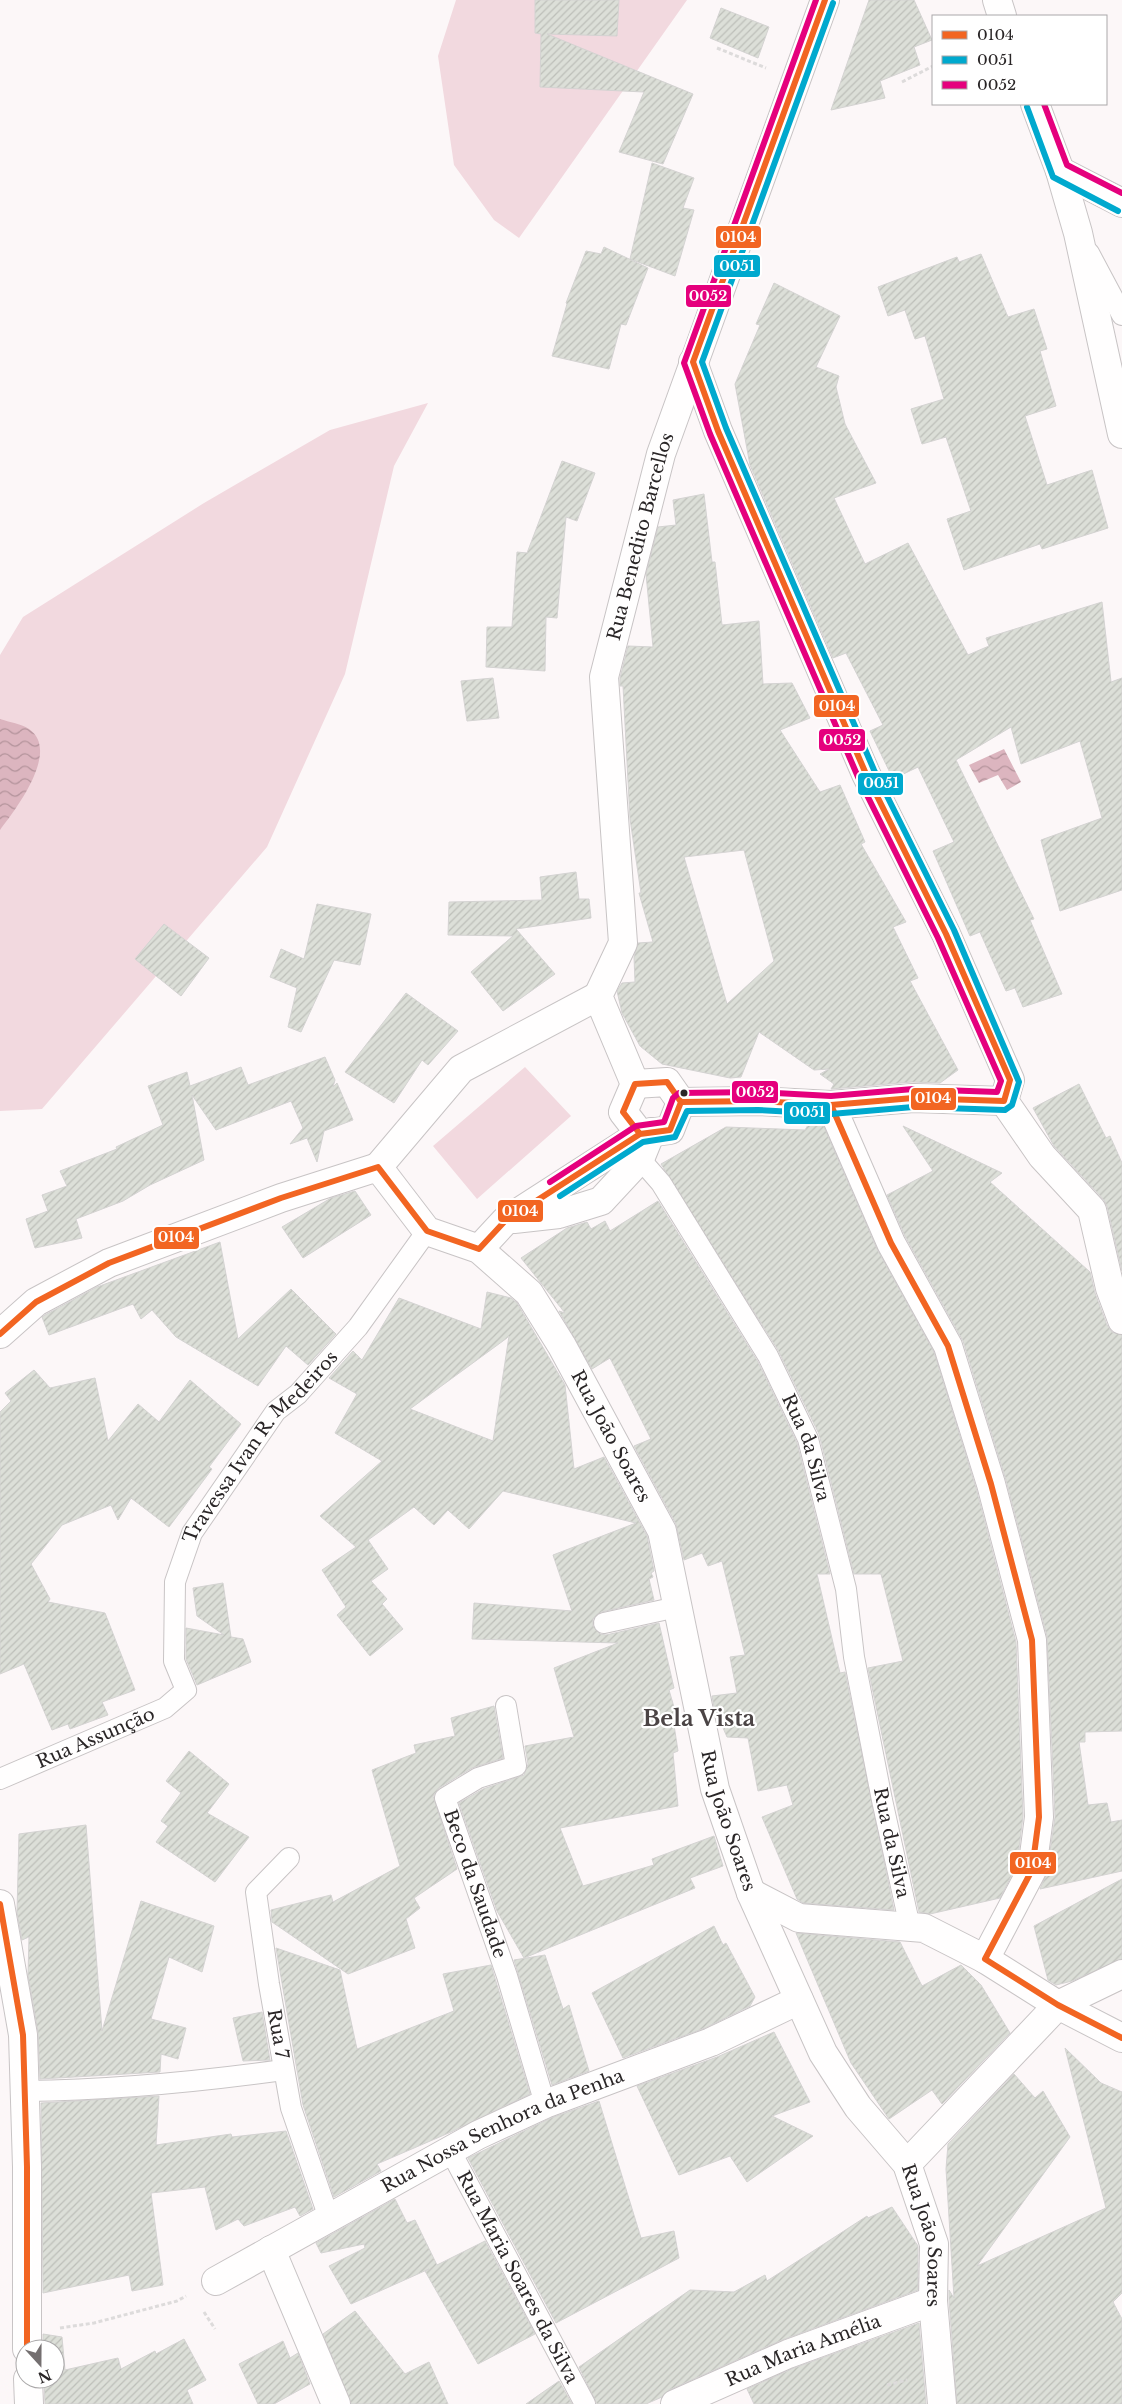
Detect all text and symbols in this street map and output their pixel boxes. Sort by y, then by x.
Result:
legend [932,15,1107,105]
text: 0104 [977,25,1014,44]
text: 0051 [977,50,1014,69]
text: 0052 [977,75,1016,94]
line badge: 0104 [715,225,762,249]
text: 0104 [720,228,756,246]
line badge: 0051 [713,254,761,278]
text: 0051 [719,257,755,275]
line badge: 0052 [685,284,732,308]
text: 0052 [689,287,727,305]
street label: Rua Benedito Barcellos [603,429,679,643]
line badge: 0104 [813,694,860,718]
text: 0104 [819,697,855,715]
line badge: 0052 [818,728,866,752]
text: 0052 [823,731,861,749]
line badge: 0051 [857,772,904,796]
text: 0051 [863,774,899,792]
line badge: 0052 [731,1080,779,1104]
text: 0052 [736,1083,774,1101]
line badge: 0104 [910,1087,957,1111]
unlabelled marker [679,1088,689,1098]
text: 0104 [915,1089,951,1107]
line badge: 0051 [783,1101,831,1125]
text: 0051 [789,1103,825,1121]
line badge: 0104 [497,1199,544,1223]
text: 0104 [502,1202,538,1220]
line badge: 0104 [153,1226,200,1250]
text: 0104 [158,1228,194,1246]
street label: Travessa Ivan R. Medeiros [179,1346,342,1545]
street label: Rua João Soares [566,1367,655,1506]
street label: Rua da Silva [777,1390,834,1504]
street label: Rua Assunção [33,1703,158,1773]
district label: Bela Vista [643,1705,756,1732]
street label: Rua João Soares [696,1748,761,1894]
street label: Rua da Silva [869,1785,914,1900]
street label: Beco da Saudade [439,1806,511,1961]
line badge: 0104 [1009,1851,1057,1875]
text: 0104 [1015,1854,1051,1872]
street label: Rua 7 [263,2007,293,2062]
street label: Rua Nossa Senhora da Penha [377,2065,627,2198]
street label: Rua João Soares [897,2161,945,2308]
street label: Rua Maria Soares da Silva [452,2167,583,2387]
street label: Rua Maria Amélia [722,2310,884,2391]
north arrow [15,2339,65,2389]
text: N [35,2365,54,2387]

